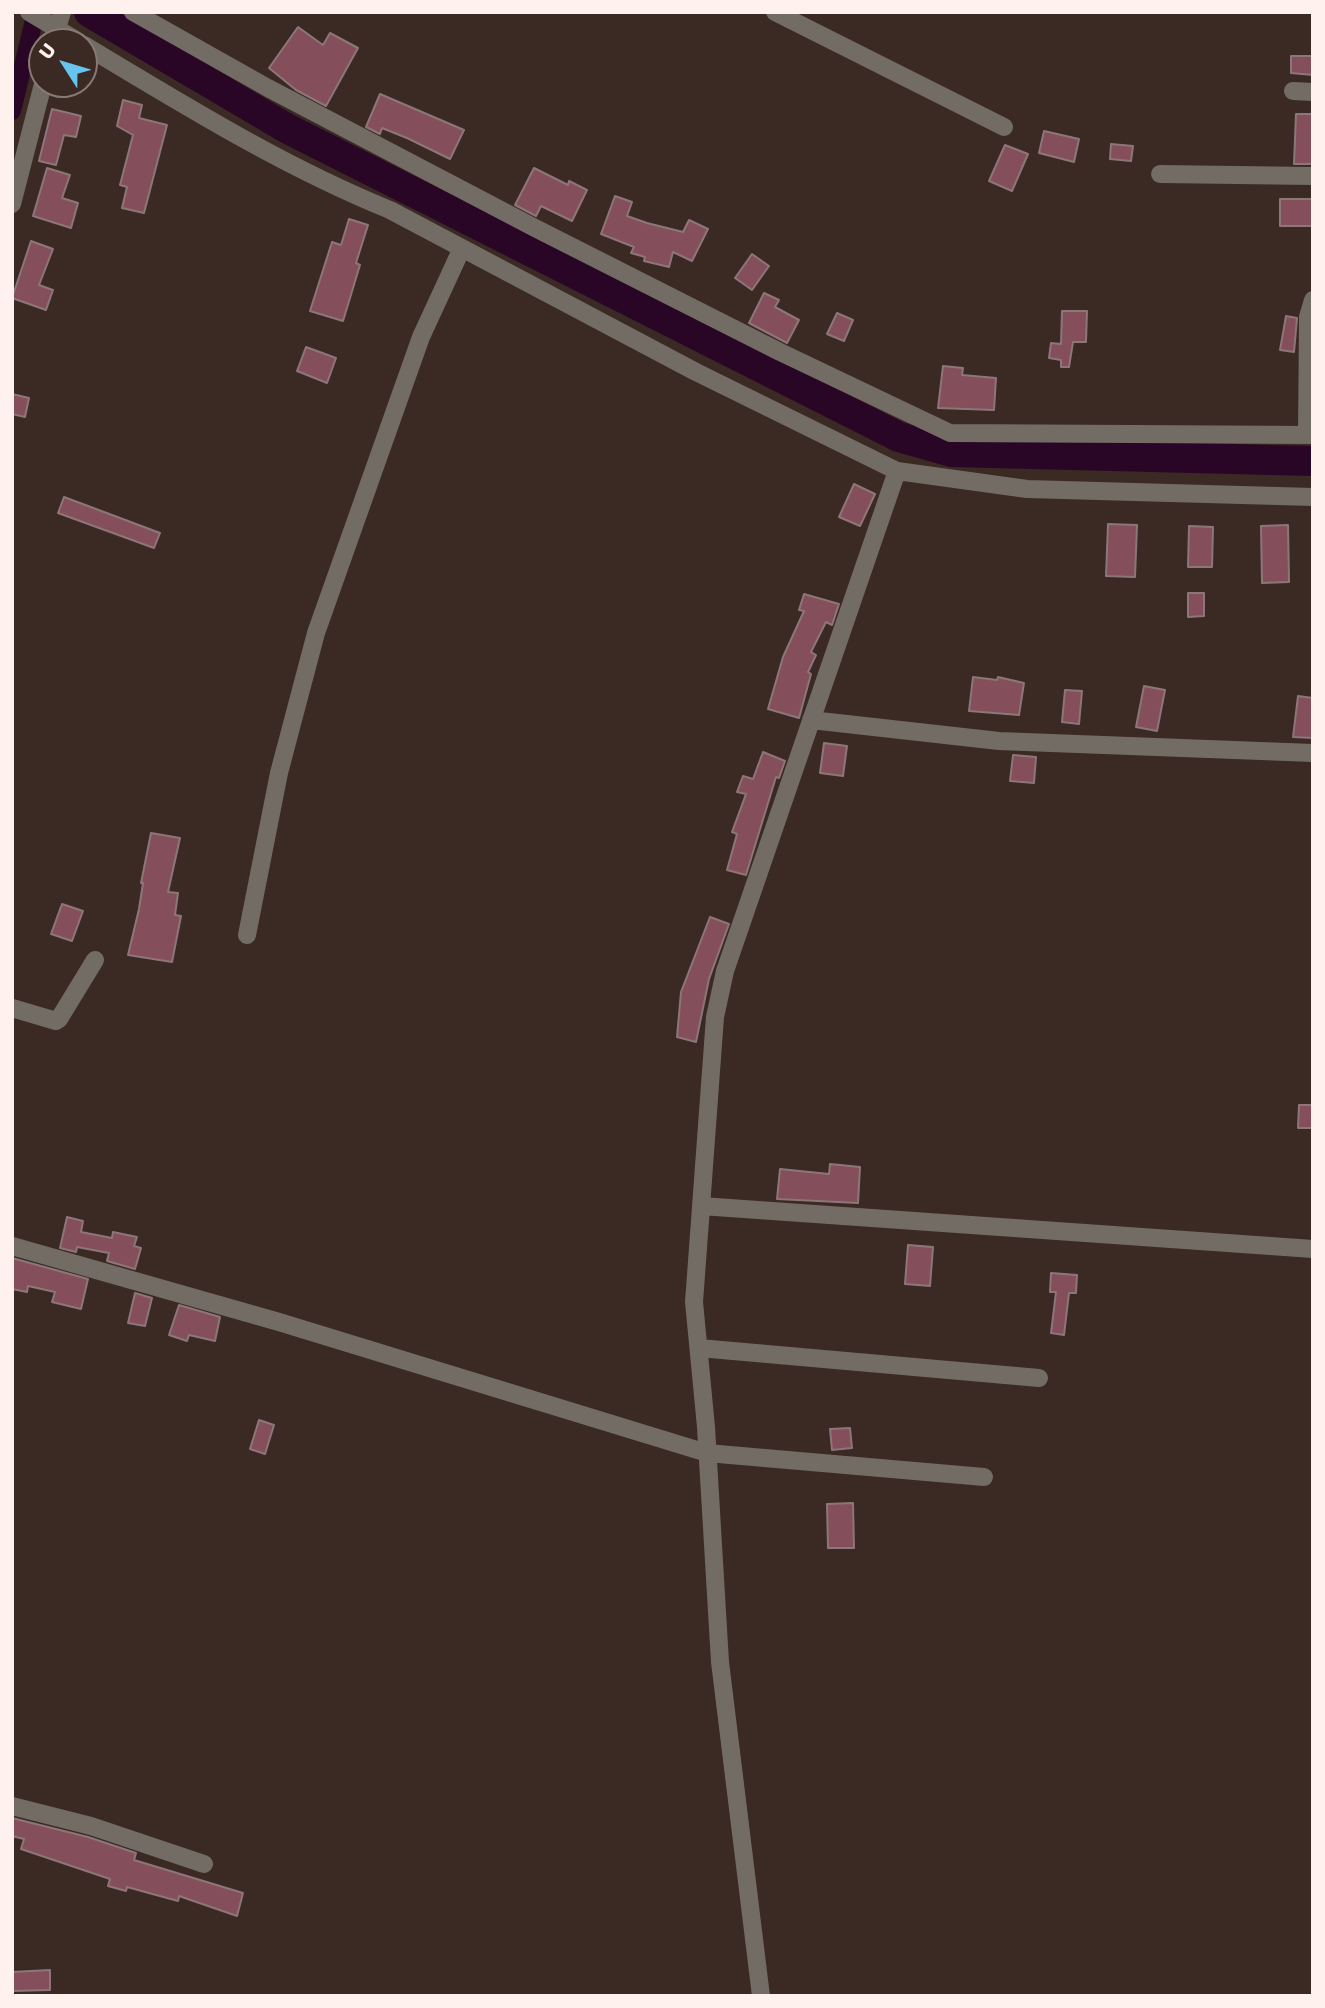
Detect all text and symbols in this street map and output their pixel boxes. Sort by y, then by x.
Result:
north arrow [28,28,98,98]
text: U [34,39,61,64]

